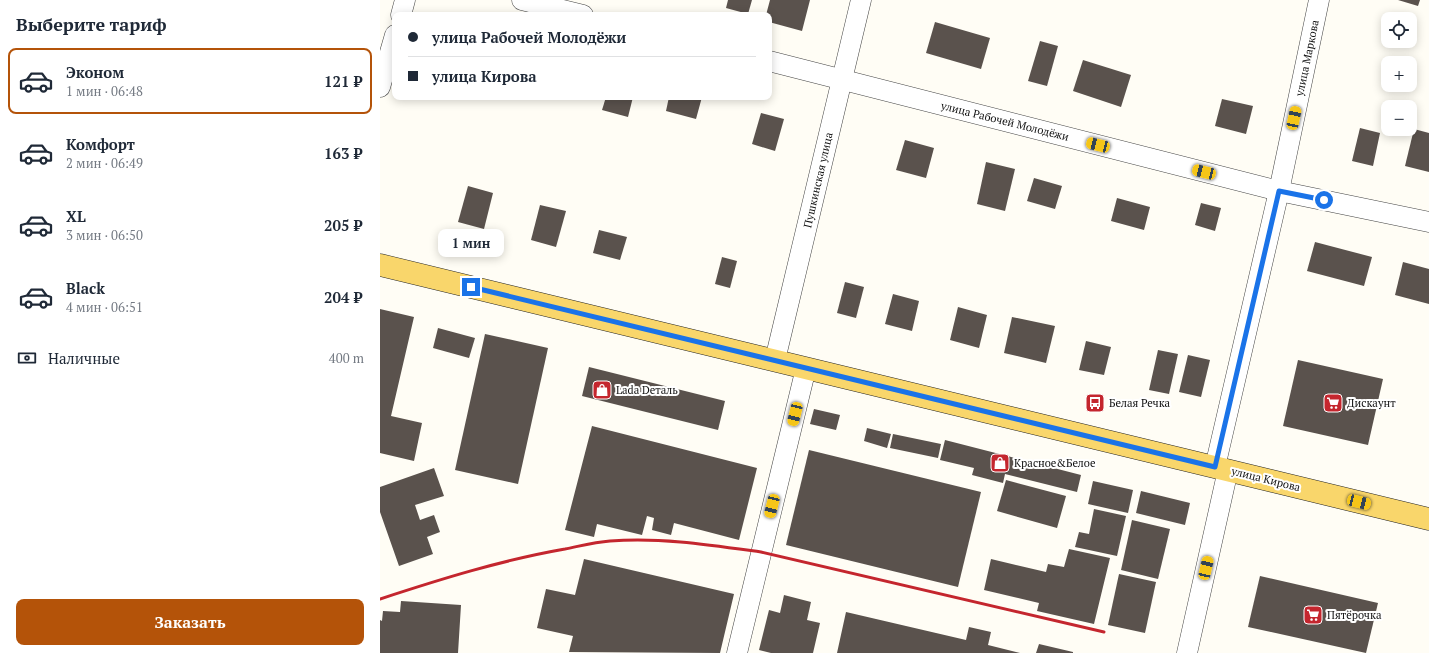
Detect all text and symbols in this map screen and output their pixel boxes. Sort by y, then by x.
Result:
text: Выберите тариф [16,12,167,36]
map controls [1381,12,1417,136]
button: locate [1381,12,1417,48]
street label: улица Маркова [1292,18,1322,98]
text: улица Рабочей Молодёжи [432,27,626,47]
button: + [1381,56,1417,92]
text: Эконом [66,62,124,82]
icon: car [18,63,54,99]
text: улица Кирова [432,66,537,86]
text: 121 ₽ [324,71,362,91]
text: 1 мин · 06:48 [66,82,143,100]
street label: улица Рабочей Молодёжи [939,98,1071,144]
button: − [1381,100,1417,136]
car [1286,105,1302,131]
street label: Пушкинская улица [800,131,836,229]
text: Комфорт [66,134,135,154]
icon: car [18,135,54,171]
car [1085,136,1111,154]
text: 163 ₽ [324,143,362,163]
text: 2 мин · 06:49 [66,154,143,172]
car [1191,163,1217,181]
route start [1315,191,1333,209]
text: XL [66,206,86,226]
icon: car [18,207,54,243]
text: 205 ₽ [324,215,362,235]
text: 3 мин · 06:50 [66,226,143,244]
callout: 1 мин [438,229,504,257]
text: 1 мин [452,234,490,252]
text: Black [66,278,105,298]
route end [462,278,480,296]
icon: car [18,279,54,315]
text: 204 ₽ [324,287,362,307]
text: 4 мин · 06:51 [66,298,143,316]
icon: cash [16,347,38,369]
text: Наличные [48,348,120,368]
text: 400 m [329,349,364,367]
shop icon: Lada Dеталь [591,379,613,401]
place label: Lada Dеталь [616,383,678,397]
bus stop icon: Белая Речка [1084,392,1106,414]
supermarket icon: Дискаунт [1322,392,1344,414]
place label: Белая Речка [1109,396,1171,410]
place label: Дискаунт [1347,396,1396,410]
car [786,401,804,427]
shop icon: Красное&Белое [989,452,1011,474]
place label: Красное&Белое [1014,456,1096,470]
street label: улица Кирова [1229,463,1302,494]
car [763,493,781,519]
car [1346,493,1372,511]
car [1197,555,1215,581]
button: Заказать [16,599,364,645]
supermarket icon: Пятёрочка [1302,604,1324,626]
place label: Пятёрочка [1327,608,1382,622]

